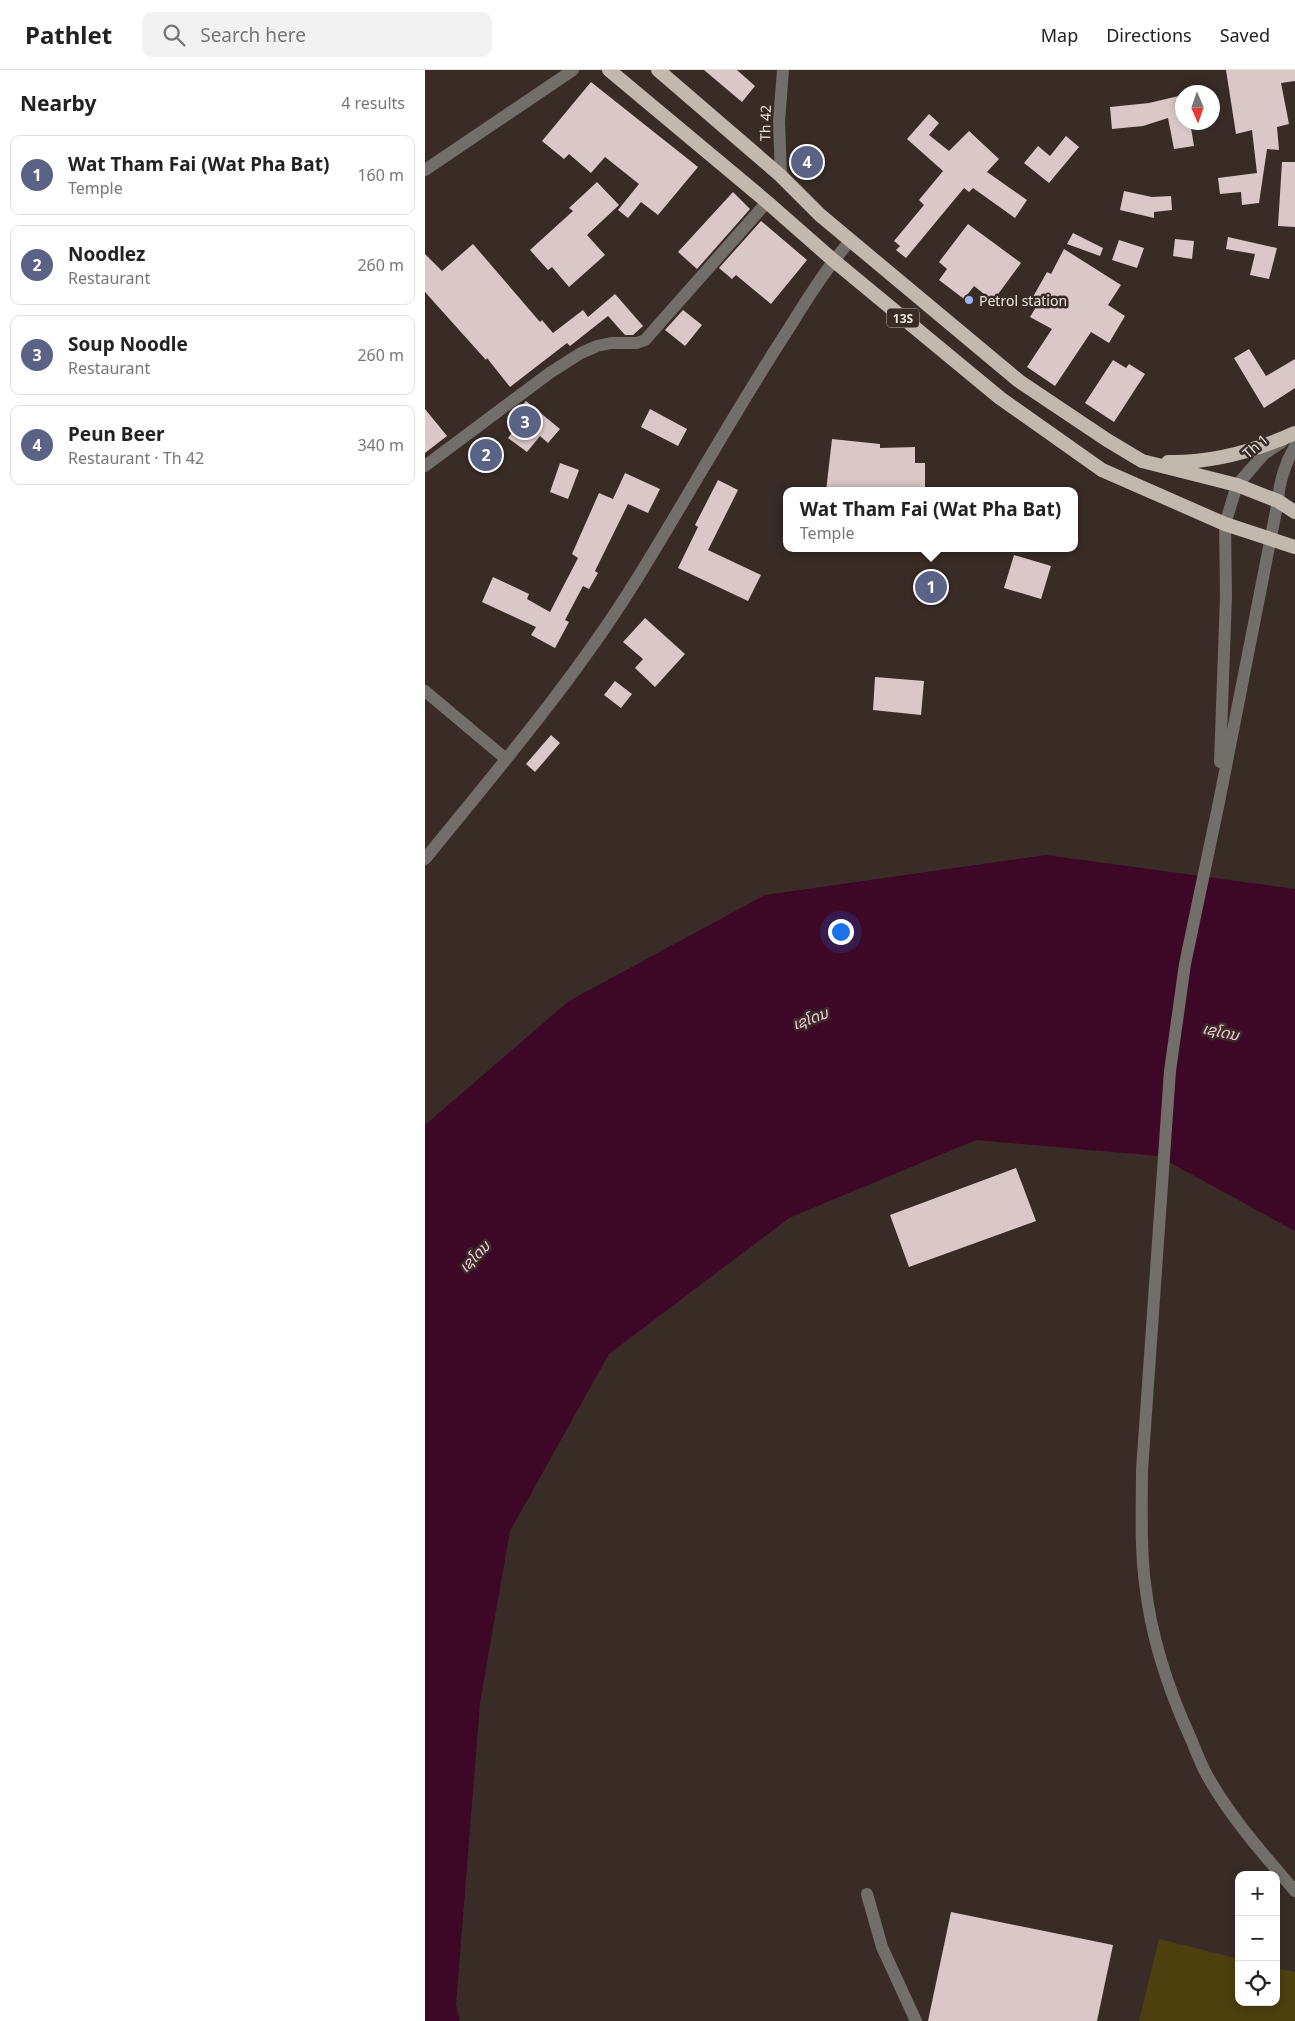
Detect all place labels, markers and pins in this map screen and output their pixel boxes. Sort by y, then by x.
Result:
pin: 4 [791,143,823,181]
place label: Petrol station [979,291,1067,310]
marker: Petrol station [963,294,975,306]
pin: 3 [509,403,541,441]
pin: 2 [470,436,502,474]
pin: 1 [915,568,947,606]

